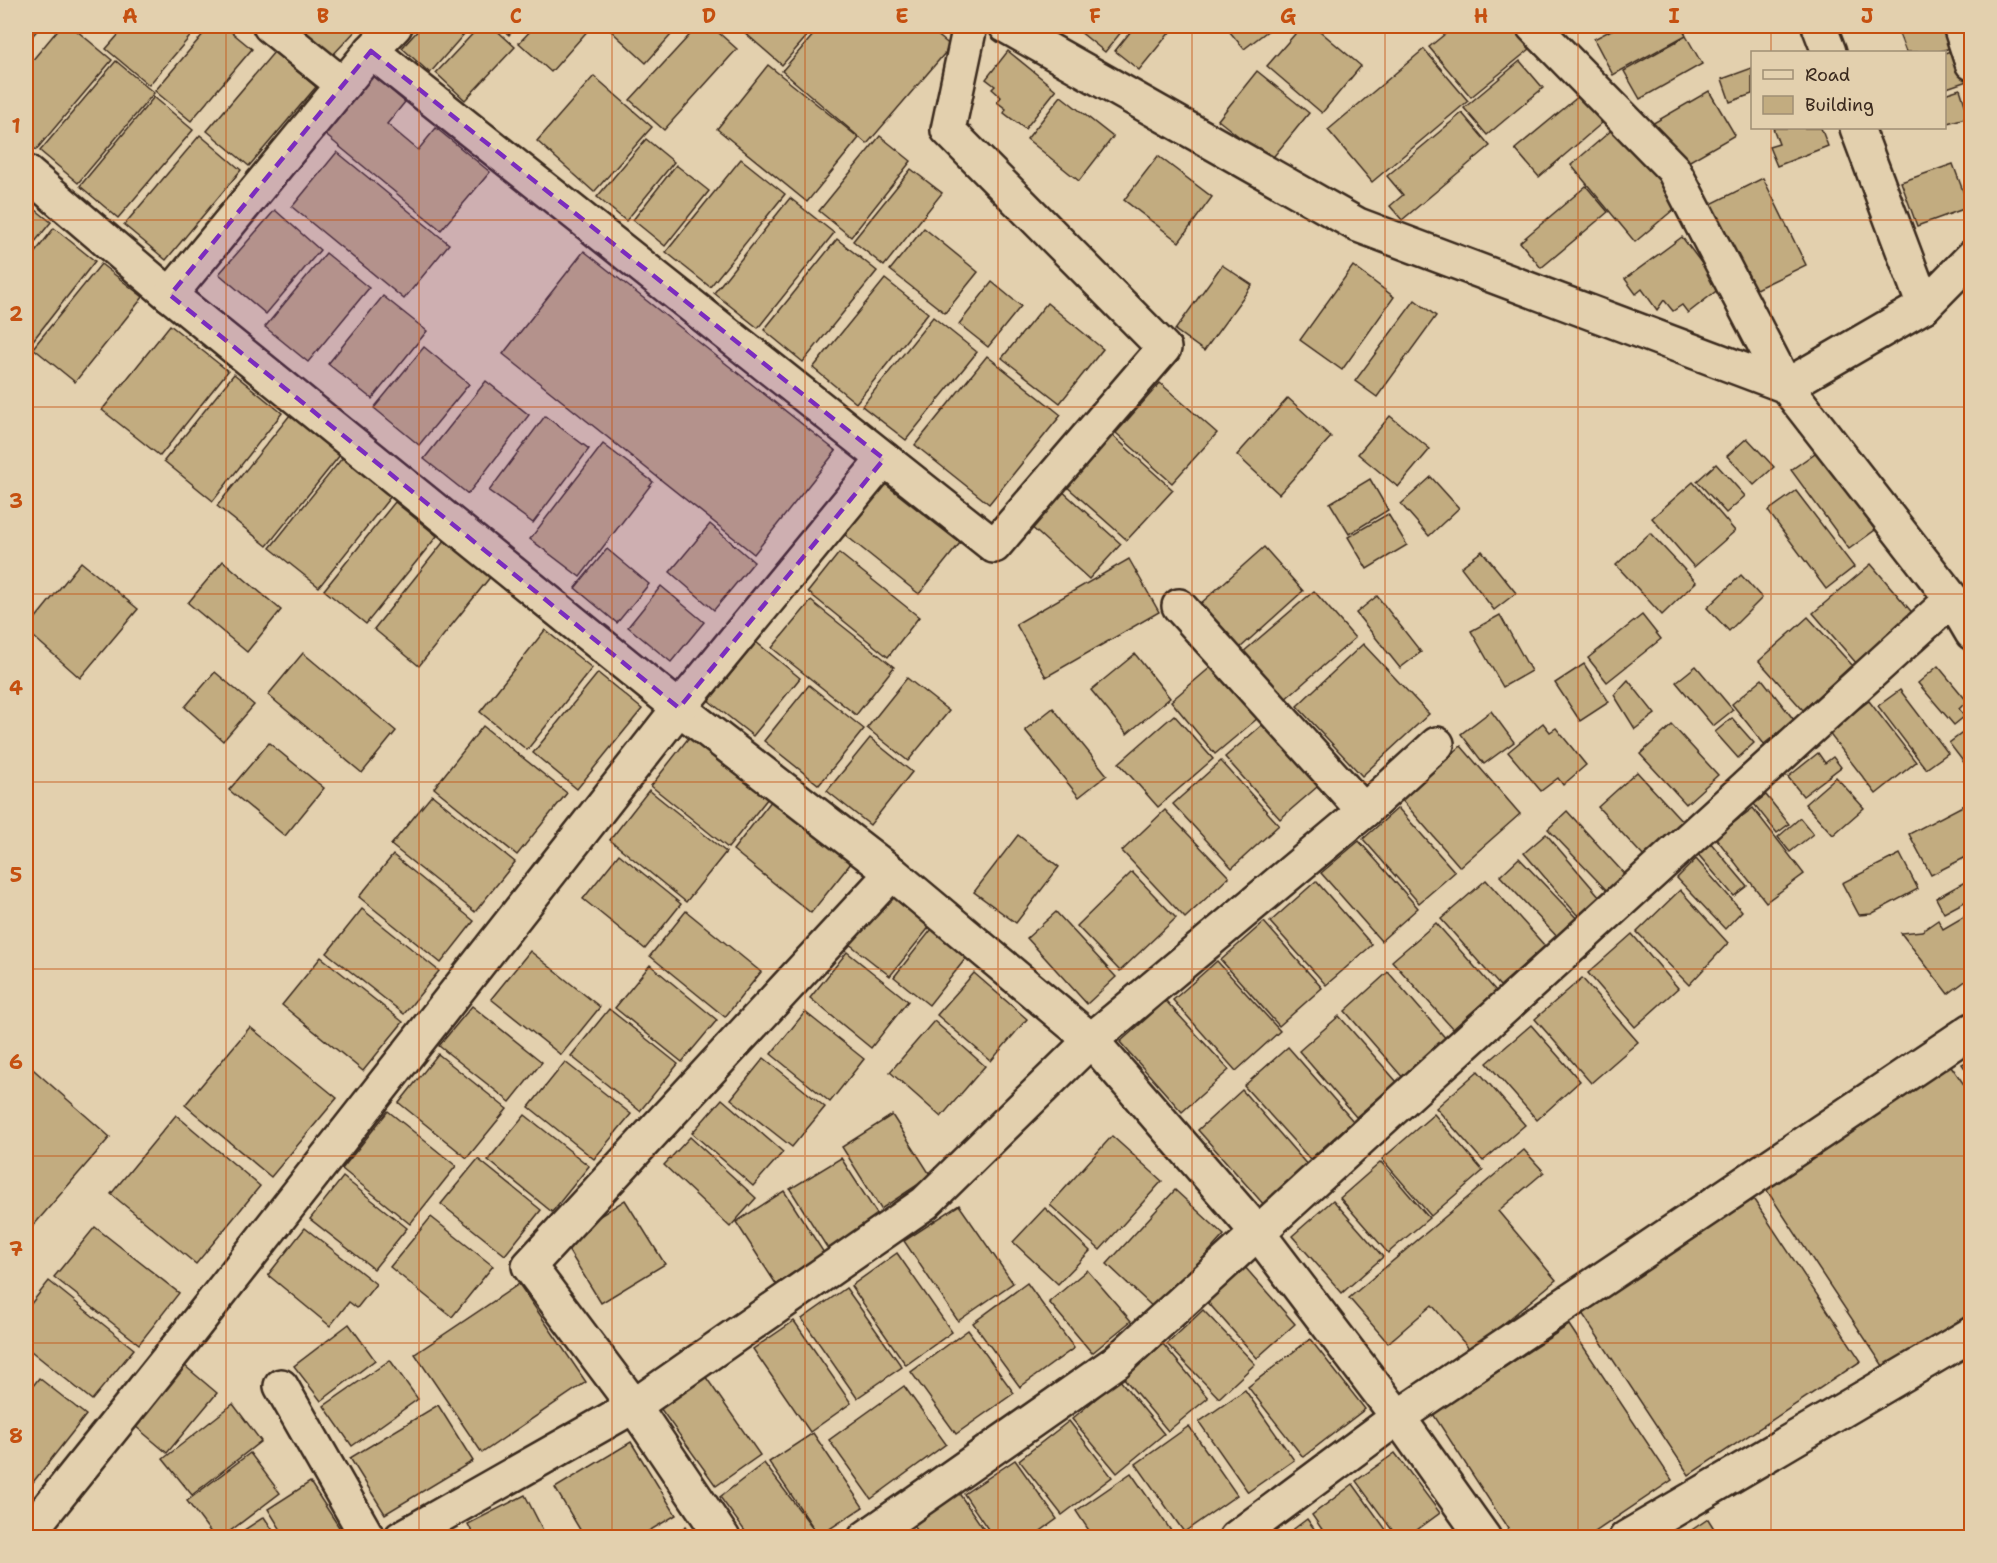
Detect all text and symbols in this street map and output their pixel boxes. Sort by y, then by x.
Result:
text: A [122,3,138,29]
text: B [317,3,329,29]
text: C [510,3,522,29]
text: D [702,3,716,29]
text: E [895,3,909,29]
text: F [1089,3,1101,29]
text: G [1280,3,1296,29]
text: H [1474,3,1488,29]
text: I [1668,3,1680,29]
text: J [1861,3,1874,29]
legend [1751,51,1946,129]
text: Road [1805,63,1850,87]
text: Building [1805,93,1874,117]
text: 1 [11,113,21,139]
text: 2 [9,301,23,327]
text: 3 [9,488,23,514]
text: 4 [9,675,23,701]
text: 5 [10,862,22,888]
text: 6 [9,1049,23,1075]
text: 7 [9,1236,23,1262]
text: 8 [9,1423,23,1449]

